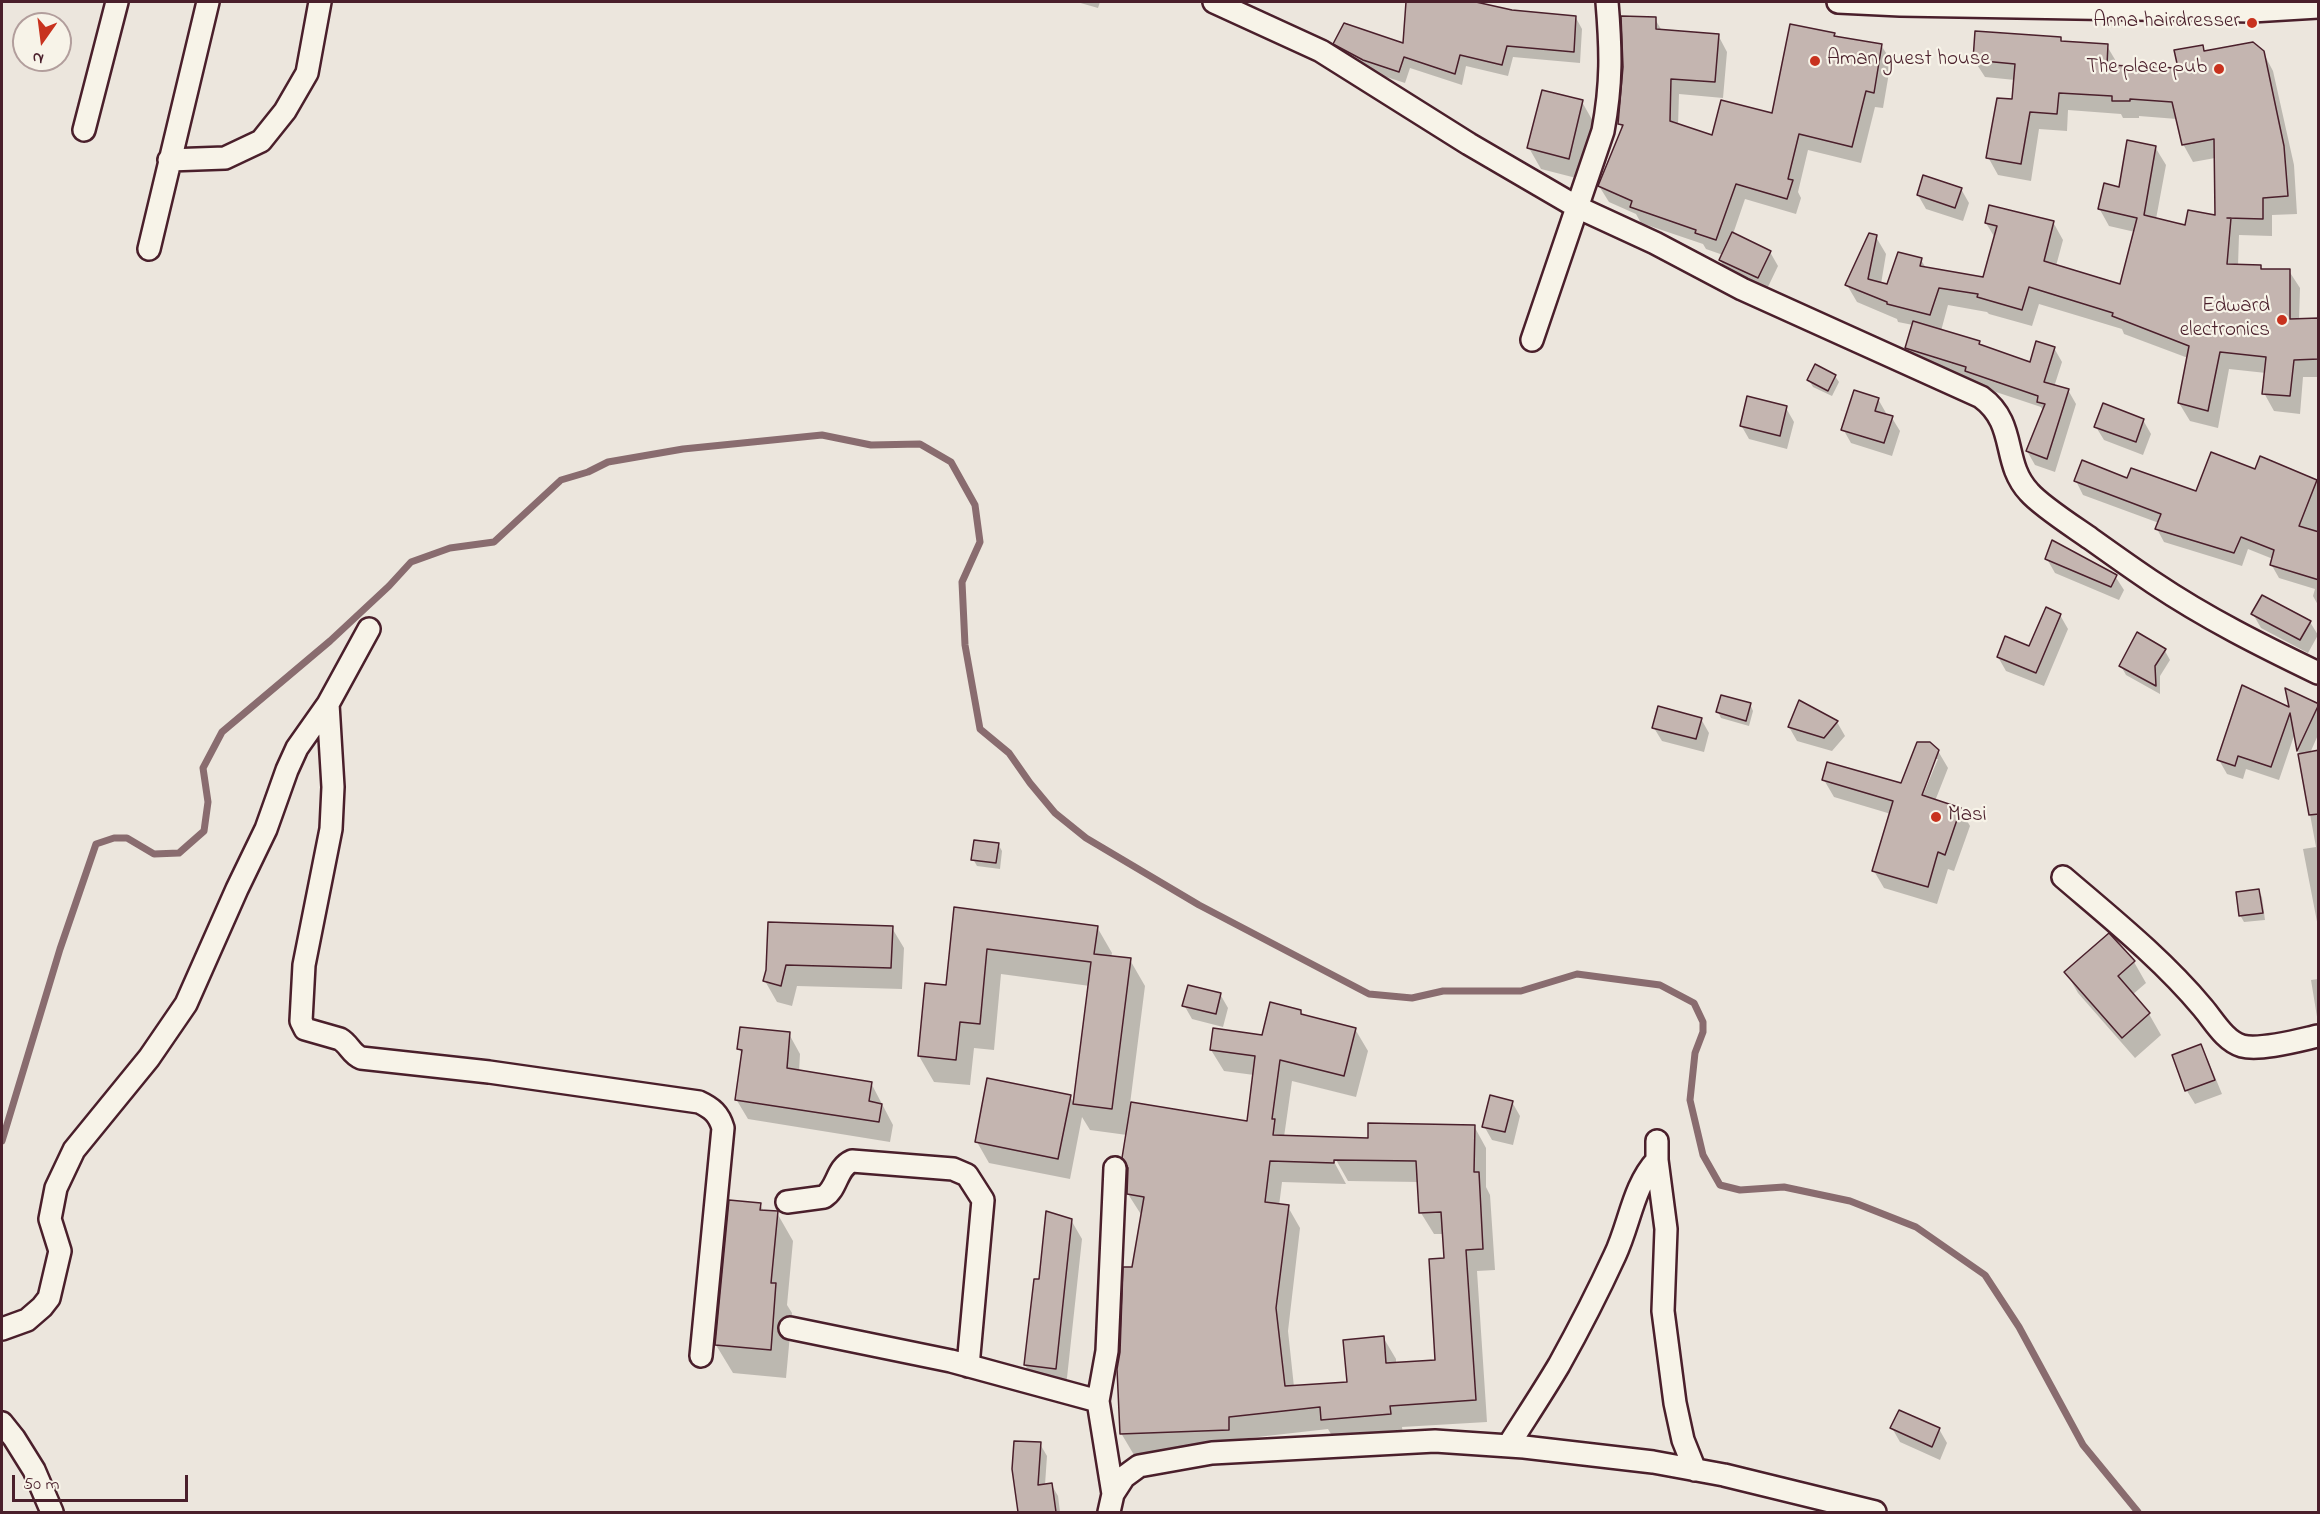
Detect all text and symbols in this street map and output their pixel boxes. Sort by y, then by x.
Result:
place label: Anna hairdresser [2093,10,2240,36]
north arrow [12,12,72,72]
marker: Anna hairdresser [2245,16,2259,30]
text: N [30,45,46,70]
place label: Aman guest house [1827,48,1990,74]
marker: Aman guest house [1808,54,1822,68]
place label: The place pub [2086,56,2207,82]
marker: The place pub [2212,62,2226,76]
place label: Edward electronics [2180,295,2270,345]
marker: Edward electronics [2275,313,2289,327]
place label: Masi [1948,804,1987,830]
marker: Masi [1929,810,1943,824]
scale bar [15,1463,190,1501]
text: 50 m [23,1472,60,1498]

